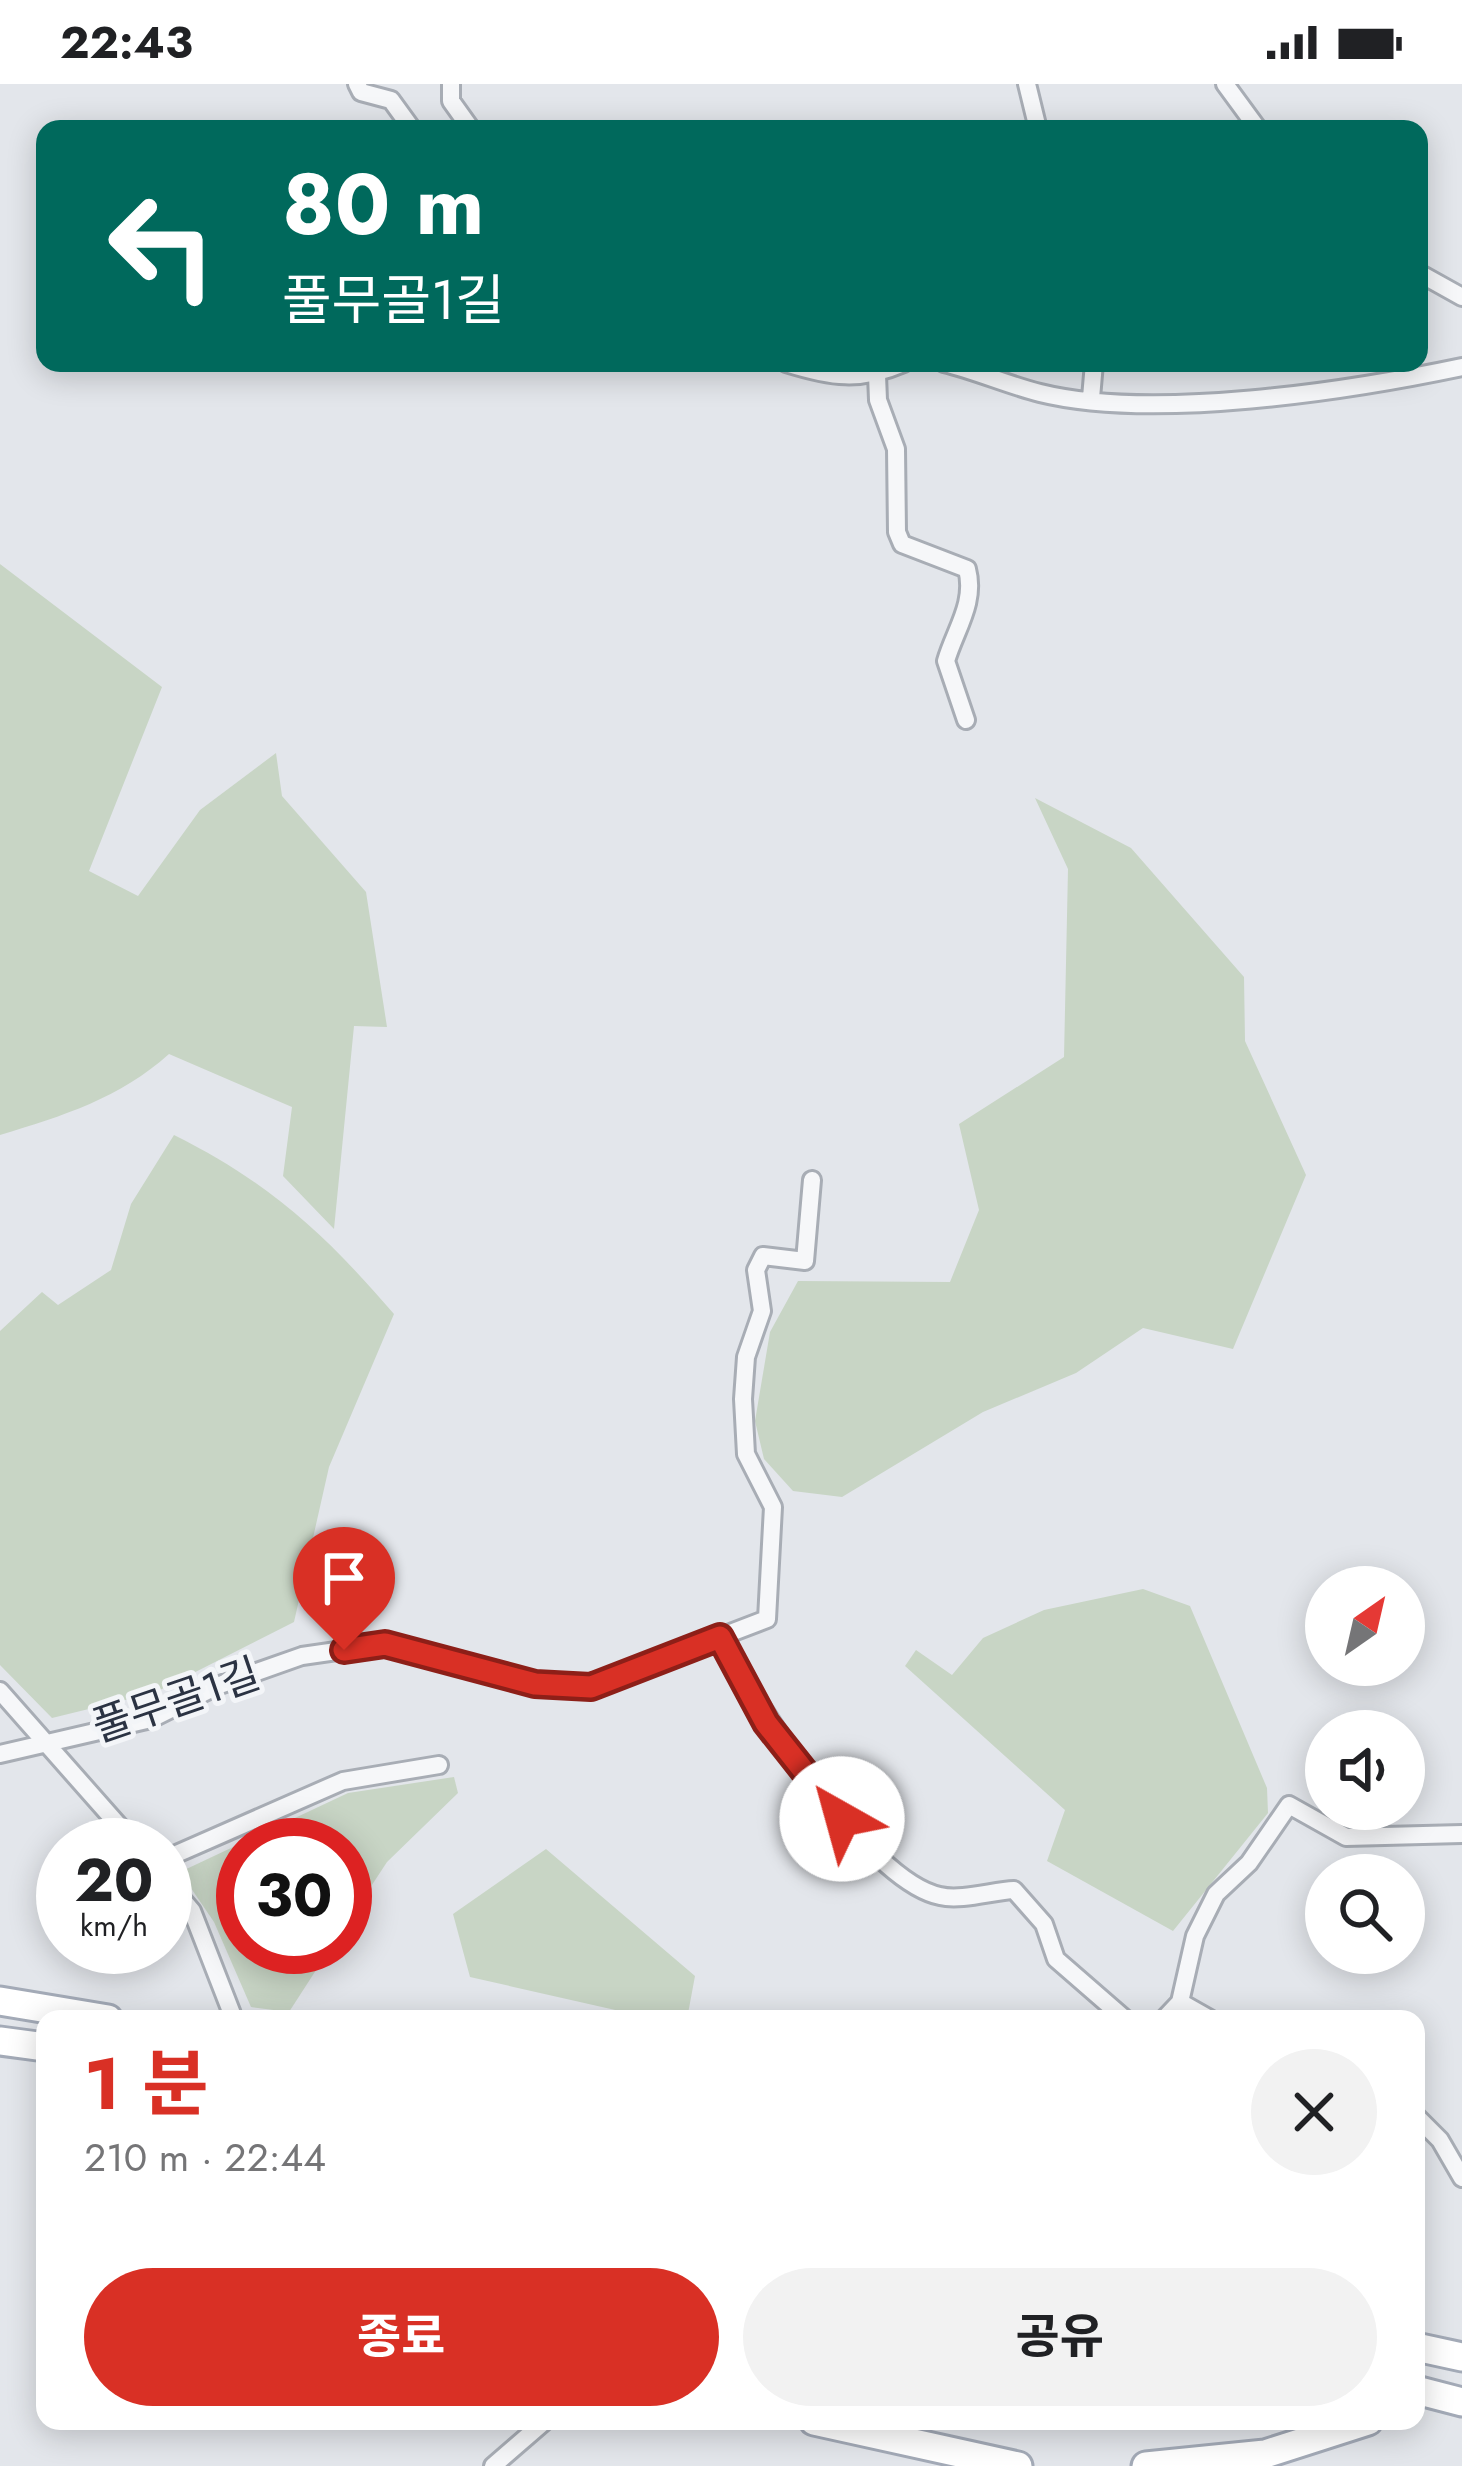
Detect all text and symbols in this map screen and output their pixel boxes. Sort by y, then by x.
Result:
text: 22:43 [60,10,193,75]
text: 80 m [282,144,484,266]
icon: left [84,168,240,324]
text: 풀무골1길 [282,261,505,339]
pin [293,1527,395,1650]
icon: arrive [311,1545,377,1611]
north arrow [1305,1566,1425,1686]
map controls [1305,1566,1425,1974]
street label: 풀무골1길 [84,1643,268,1757]
button: sound [1305,1710,1425,1830]
position arrow [779,1756,905,1882]
speed limit sign: 30 [216,1818,372,1974]
text: 20 [74,1837,154,1924]
button: search [1305,1854,1425,1974]
text: km/h [80,1904,148,1947]
text: 1 분 [84,2032,209,2136]
button: close [1251,2049,1377,2175]
text: 210 m · 22:44 [84,2129,326,2186]
button: 종료 [84,2268,719,2406]
button: 공유 [743,2268,1377,2406]

